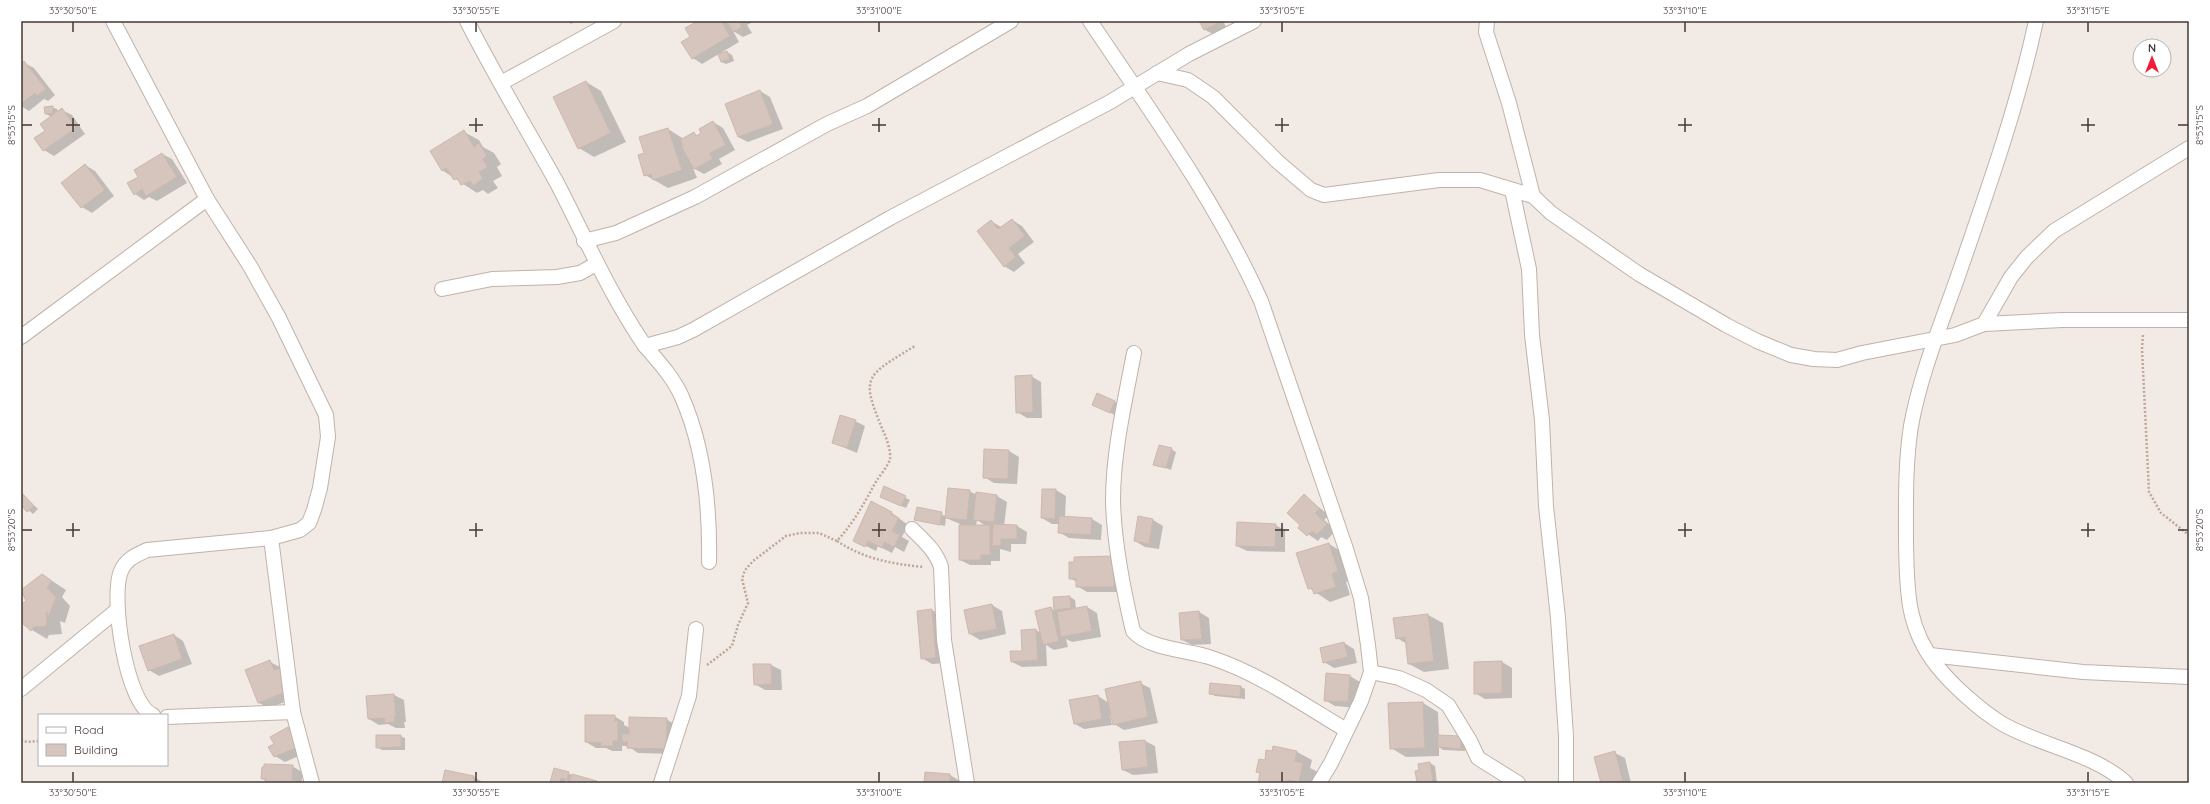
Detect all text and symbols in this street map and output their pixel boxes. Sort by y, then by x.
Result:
text: 33°30'50"E [49,4,97,17]
text: 33°30'55"E [452,4,500,17]
text: 33°31'00"E [856,4,902,17]
text: 33°31'05"E [1259,4,1305,17]
text: 33°31'10"E [1663,4,1707,17]
text: 33°31'15"E [2066,4,2110,17]
north arrow [2132,38,2172,78]
text: N [2148,41,2156,55]
text: 8°53'15"S [5,105,18,145]
text: 8°53'15"S [2193,105,2206,145]
text: 8°53'20"S [5,508,18,551]
text: 8°53'20"S [2193,508,2206,551]
legend [38,714,168,766]
text: Road [74,722,104,737]
text: Building [74,742,118,757]
text: 33°30'50"E [49,786,97,799]
text: 33°30'55"E [452,786,500,799]
text: 33°31'00"E [856,786,902,799]
text: 33°31'05"E [1259,786,1305,799]
text: 33°31'10"E [1663,786,1707,799]
text: 33°31'15"E [2066,786,2110,799]

